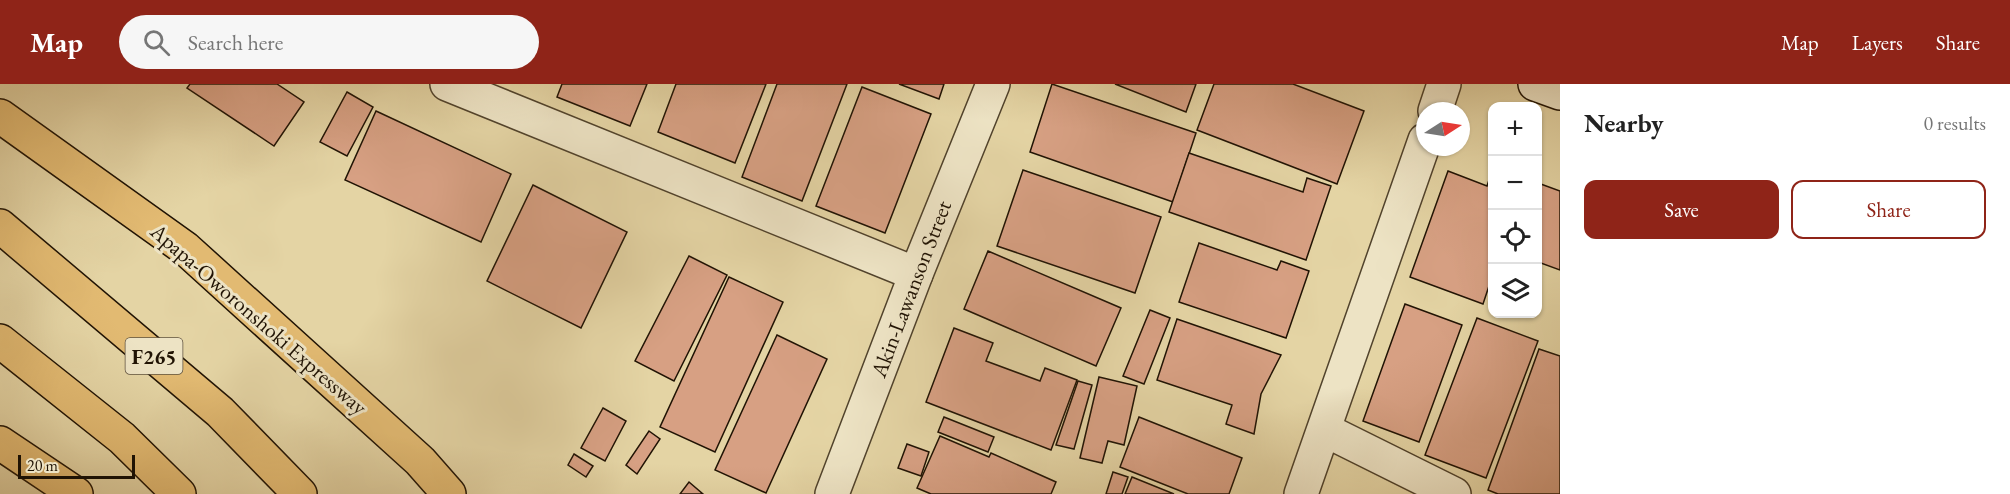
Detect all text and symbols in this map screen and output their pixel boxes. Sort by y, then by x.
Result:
search box [119,15,539,69]
text: Map [30,24,83,60]
icon: search [140,26,173,59]
text: Search here [188,28,283,57]
text: Map [1781,29,1819,56]
text: Layers [1852,29,1903,56]
text: Share [1936,29,1980,56]
north arrow [1416,102,1470,156]
map controls [1488,102,1542,318]
button: + [1488,102,1542,156]
text: Nearby [1584,106,1664,140]
text: 0 results [1923,110,1986,136]
button: − [1488,156,1542,210]
button: Save [1584,180,1779,239]
button: Share [1791,180,1986,239]
street label: Akin-Lawanson Street [864,196,958,383]
button: locate [1488,210,1542,264]
street label: Apapa-Oworonshoki Expressway [144,216,374,421]
button: layers [1488,264,1542,318]
road number: F265 [126,338,182,374]
scale bar [18,452,135,480]
text: 20 m [27,455,58,476]

